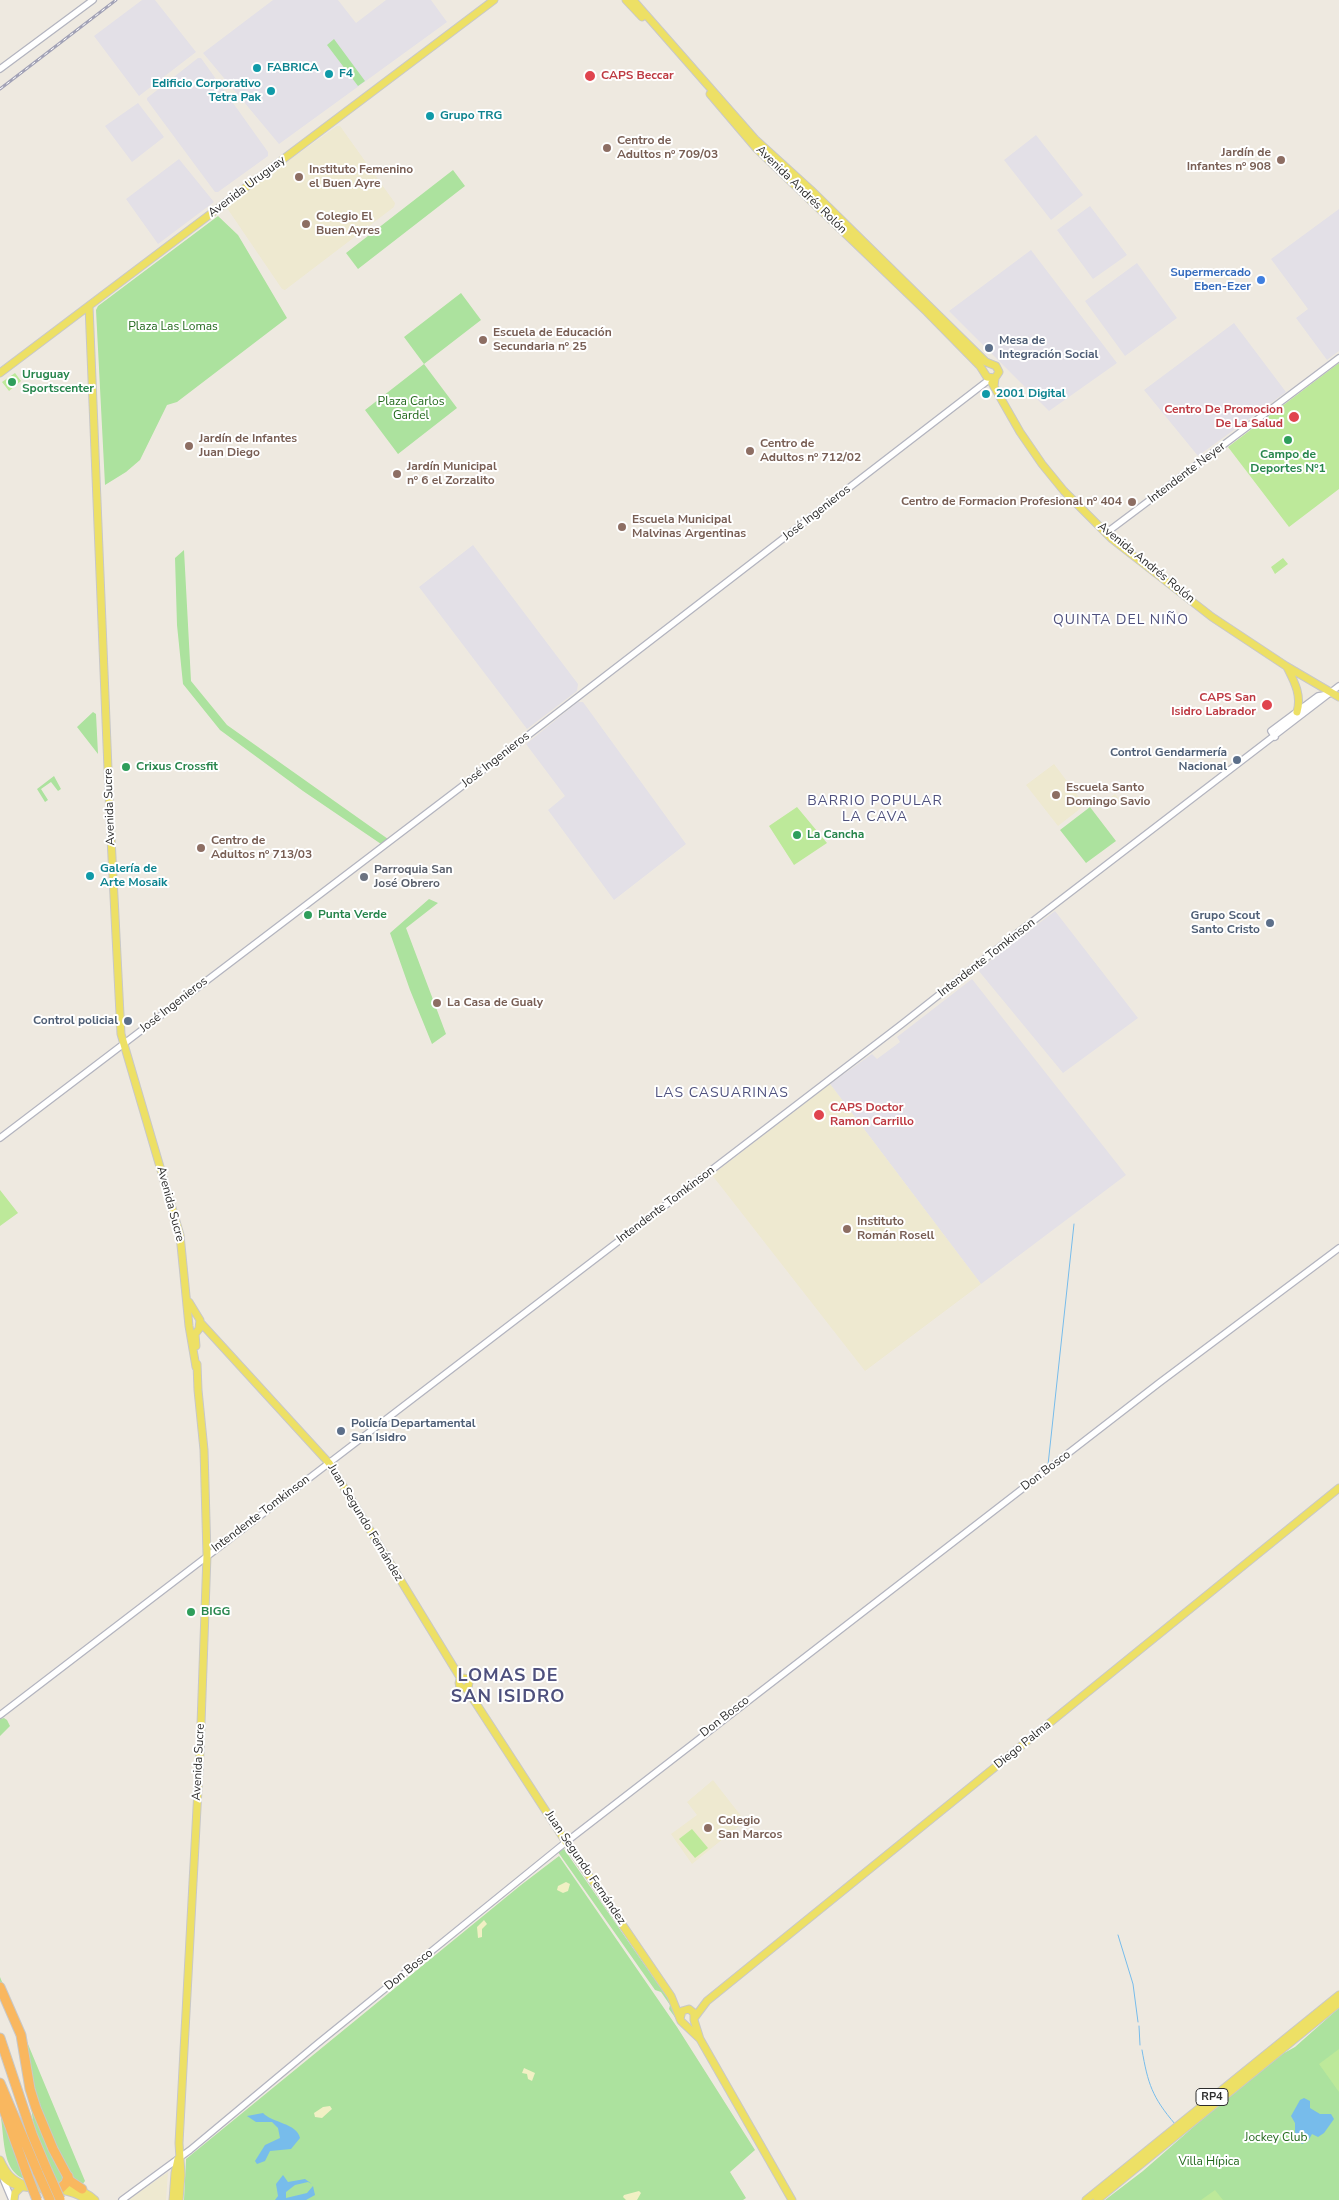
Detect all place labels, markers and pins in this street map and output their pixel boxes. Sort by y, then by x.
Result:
place label: FABRICA [267,61,319,75]
marker: FABRICA [251,62,263,74]
place label: F4 [339,67,353,81]
marker: F4 [323,68,335,80]
marker: CAPS Beccar [583,69,597,83]
place label: CAPS Beccar [601,69,674,83]
place label: Edificio Corporativo Tetra Pak [152,77,261,105]
marker: Edificio Corporativo Tetra Pak [265,85,277,97]
place label: Grupo TRG [440,109,502,123]
marker: Grupo TRG [424,110,436,122]
place label: Centro de Adultos nº 709/03 [617,134,718,162]
marker: Centro de Adultos nº 709/03 [601,142,613,154]
place label: Jardín de Infantes nº 908 [1187,146,1271,174]
marker: Jardín de Infantes nº 908 [1275,154,1287,166]
place label: Instituto Femenino el Buen Ayre [309,163,413,191]
marker: Instituto Femenino el Buen Ayre [293,171,305,183]
place label: Colegio El Buen Ayres [316,210,380,238]
marker: Colegio El Buen Ayres [300,218,312,230]
place label: Supermercado Eben-Ezer [1170,266,1251,294]
marker: Supermercado Eben-Ezer [1255,274,1267,286]
place label: Escuela de Educación Secundaria nº 25 [493,326,612,354]
marker: Escuela de Educación Secundaria nº 25 [477,334,489,346]
place label: Mesa de Integración Social [999,334,1098,362]
marker: Mesa de Integración Social [983,342,995,354]
place label: Uruguay Sportscenter [22,368,94,396]
marker: Uruguay Sportscenter [6,376,18,388]
place label: 2001 Digital [996,387,1066,401]
marker: 2001 Digital [980,388,992,400]
place label: Centro De Promocion De La Salud [1164,403,1283,431]
marker: Centro De Promocion De La Salud [1287,410,1301,424]
place label: Jardín de Infantes Juan Diego [199,432,297,460]
marker: Campo de Deportes Nº1 [1282,434,1294,446]
place label: Centro de Adultos nº 712/02 [760,437,861,465]
marker: Jardín de Infantes Juan Diego [183,440,195,452]
marker: Centro de Adultos nº 712/02 [744,445,756,457]
place label: Campo de Deportes Nº1 [1250,448,1326,476]
place label: Jardín Municipal nº 6 el Zorzalito [407,460,497,488]
marker: Jardín Municipal nº 6 el Zorzalito [391,468,403,480]
place label: Centro de Formacion Profesional nº 404 [901,495,1122,509]
marker: Centro de Formacion Profesional nº 404 [1126,496,1138,508]
place label: Escuela Municipal Malvinas Argentinas [632,513,746,541]
marker: Escuela Municipal Malvinas Argentinas [616,521,628,533]
place label: CAPS San Isidro Labrador [1171,691,1256,719]
marker: CAPS San Isidro Labrador [1260,698,1274,712]
place label: Control Gendarmería Nacional [1110,746,1227,774]
marker: Control Gendarmería Nacional [1231,754,1243,766]
place label: Crixus Crossfit [136,760,218,774]
marker: Crixus Crossfit [120,761,132,773]
place label: Escuela Santo Domingo Savio [1066,781,1150,809]
marker: Escuela Santo Domingo Savio [1050,789,1062,801]
place label: La Cancha [807,828,864,842]
marker: La Cancha [791,829,803,841]
place label: Centro de Adultos nº 713/03 [211,834,312,862]
marker: Centro de Adultos nº 713/03 [195,842,207,854]
place label: Galería de Arte Mosaik [100,862,167,890]
place label: Parroquia San José Obrero [374,863,453,891]
marker: Galería de Arte Mosaik [84,870,96,882]
marker: Parroquia San José Obrero [358,871,370,883]
place label: Punta Verde [318,908,387,922]
marker: Punta Verde [302,909,314,921]
place label: Grupo Scout Santo Cristo [1191,909,1260,937]
marker: Grupo Scout Santo Cristo [1264,917,1276,929]
place label: La Casa de Gualy [447,996,543,1010]
marker: La Casa de Gualy [431,997,443,1009]
place label: Control policial [33,1014,118,1028]
marker: Control policial [122,1015,134,1027]
place label: CAPS Doctor Ramon Carrillo [830,1101,914,1129]
marker: CAPS Doctor Ramon Carrillo [812,1108,826,1122]
place label: Instituto Román Rosell [857,1215,934,1243]
marker: Instituto Román Rosell [841,1223,853,1235]
place label: Policía Departamental San Isidro [351,1417,476,1445]
marker: Policía Departamental San Isidro [335,1425,347,1437]
place label: BIGG [201,1605,230,1619]
marker: BIGG [185,1606,197,1618]
place label: Colegio San Marcos [718,1814,782,1842]
marker: Colegio San Marcos [702,1822,714,1834]

